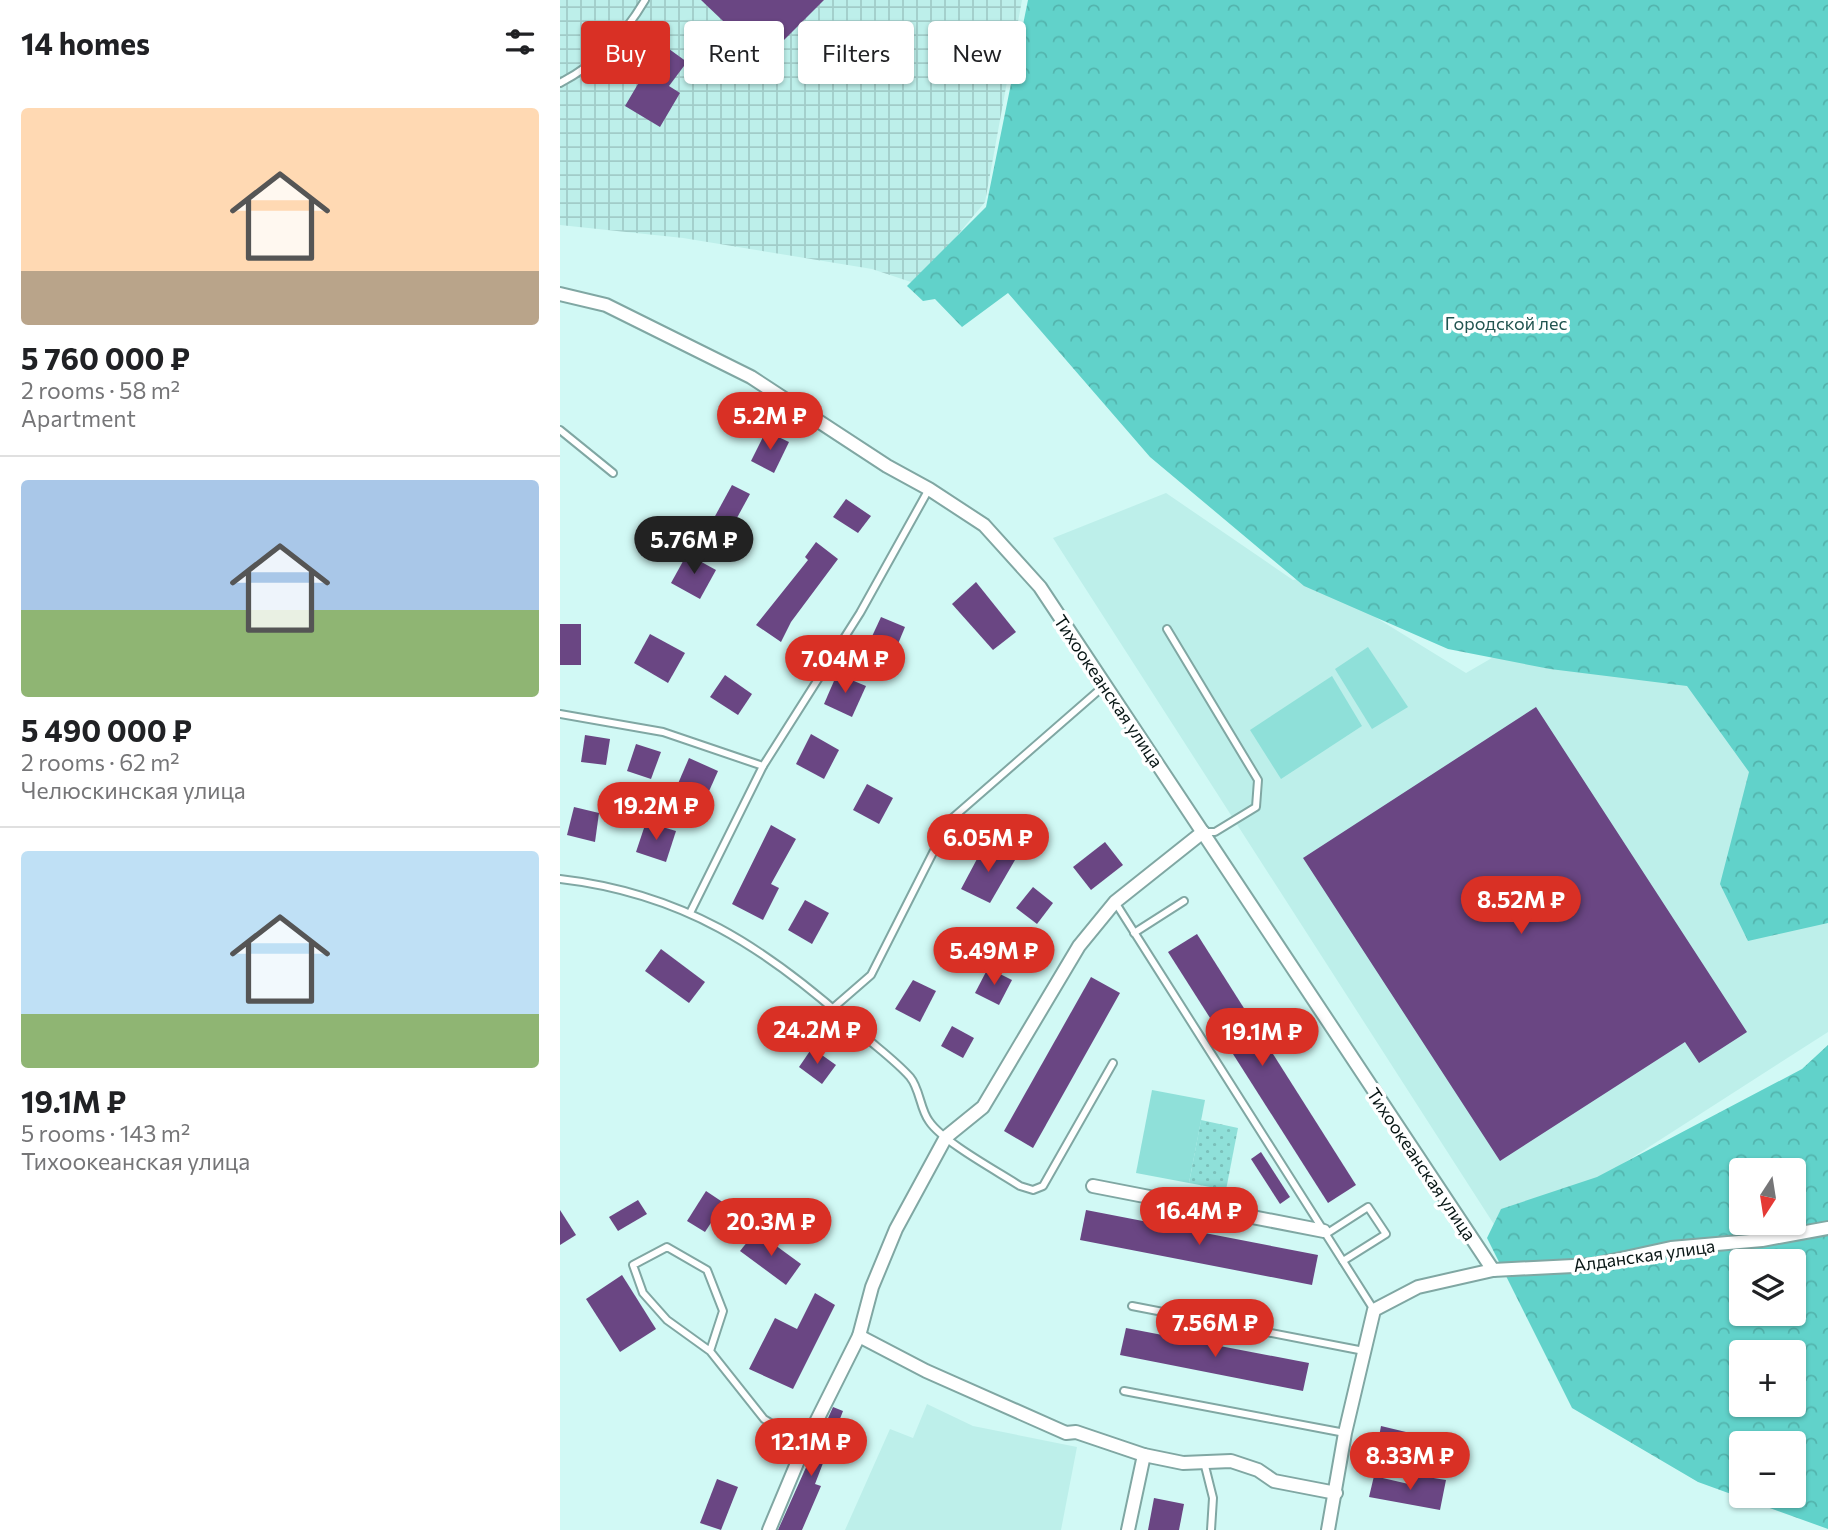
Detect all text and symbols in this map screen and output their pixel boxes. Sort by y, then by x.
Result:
chip: Buy [581,21,670,84]
chip: Rent [684,21,784,84]
chip: Filters [798,21,914,84]
chip: New [928,21,1026,84]
icon: filters [501,23,539,61]
text: 14 homes [21,24,150,61]
icon: home [217,153,343,279]
park label: Городской лес [1445,312,1567,334]
text: 5 760 000 ₽ [21,339,190,376]
text: 2 rooms · 58 m² [21,376,180,404]
pin: 5.2M ₽ [713,392,827,452]
text: 5.2M ₽ [733,401,807,429]
text: Apartment [21,404,136,432]
pin: 5.76M ₽ [629,516,759,576]
icon: home [217,525,343,651]
text: 5.76M ₽ [650,525,738,553]
street label: Тихоокеанская улица [1050,611,1168,771]
pin: 7.04M ₽ [780,636,910,695]
text: 7.04M ₽ [801,644,889,672]
text: 5 490 000 ₽ [21,711,192,748]
text: 2 rooms · 62 m² [21,748,180,776]
text: Челюскинская улица [21,776,246,804]
pin: 19.2M ₽ [591,782,721,842]
text: 19.2M ₽ [613,791,699,819]
pin: 6.05M ₽ [923,814,1053,874]
text: 6.05M ₽ [943,823,1033,851]
pin: 8.52M ₽ [1456,876,1586,936]
text: 8.52M ₽ [1477,885,1565,913]
icon: home [217,896,343,1022]
pin: 5.49M ₽ [929,928,1059,987]
text: 5.49M ₽ [949,936,1039,964]
pin: 24.2M ₽ [752,1006,882,1066]
pin: 19.1M ₽ [1197,1009,1327,1068]
text: 24.2M ₽ [773,1015,861,1043]
text: 19.1M ₽ [1222,1017,1302,1045]
text: 19.1M ₽ [21,1082,126,1119]
street label: Тихоокеанская улица [1363,1084,1481,1244]
text: 5 rooms · 143 m² [21,1119,190,1147]
text: Тихоокеанская улица [21,1147,250,1175]
north arrow [1729,1158,1806,1236]
map controls [1729,1158,1806,1508]
pin: 16.4M ₽ [1134,1188,1264,1247]
text: 16.4M ₽ [1156,1196,1242,1224]
pin: 20.3M ₽ [706,1198,836,1258]
text: 20.3M ₽ [726,1207,816,1235]
street label: Алданская улица [1572,1234,1716,1276]
button: layers [1729,1249,1806,1326]
pin: 7.56M ₽ [1150,1300,1280,1359]
text: 7.56M ₽ [1172,1308,1258,1336]
button: + [1729,1340,1806,1417]
pin: 12.1M ₽ [746,1418,876,1478]
text: 12.1M ₽ [771,1427,851,1455]
button: − [1729,1431,1806,1508]
pin: 8.33M ₽ [1345,1432,1475,1492]
text: 8.33M ₽ [1366,1441,1454,1469]

